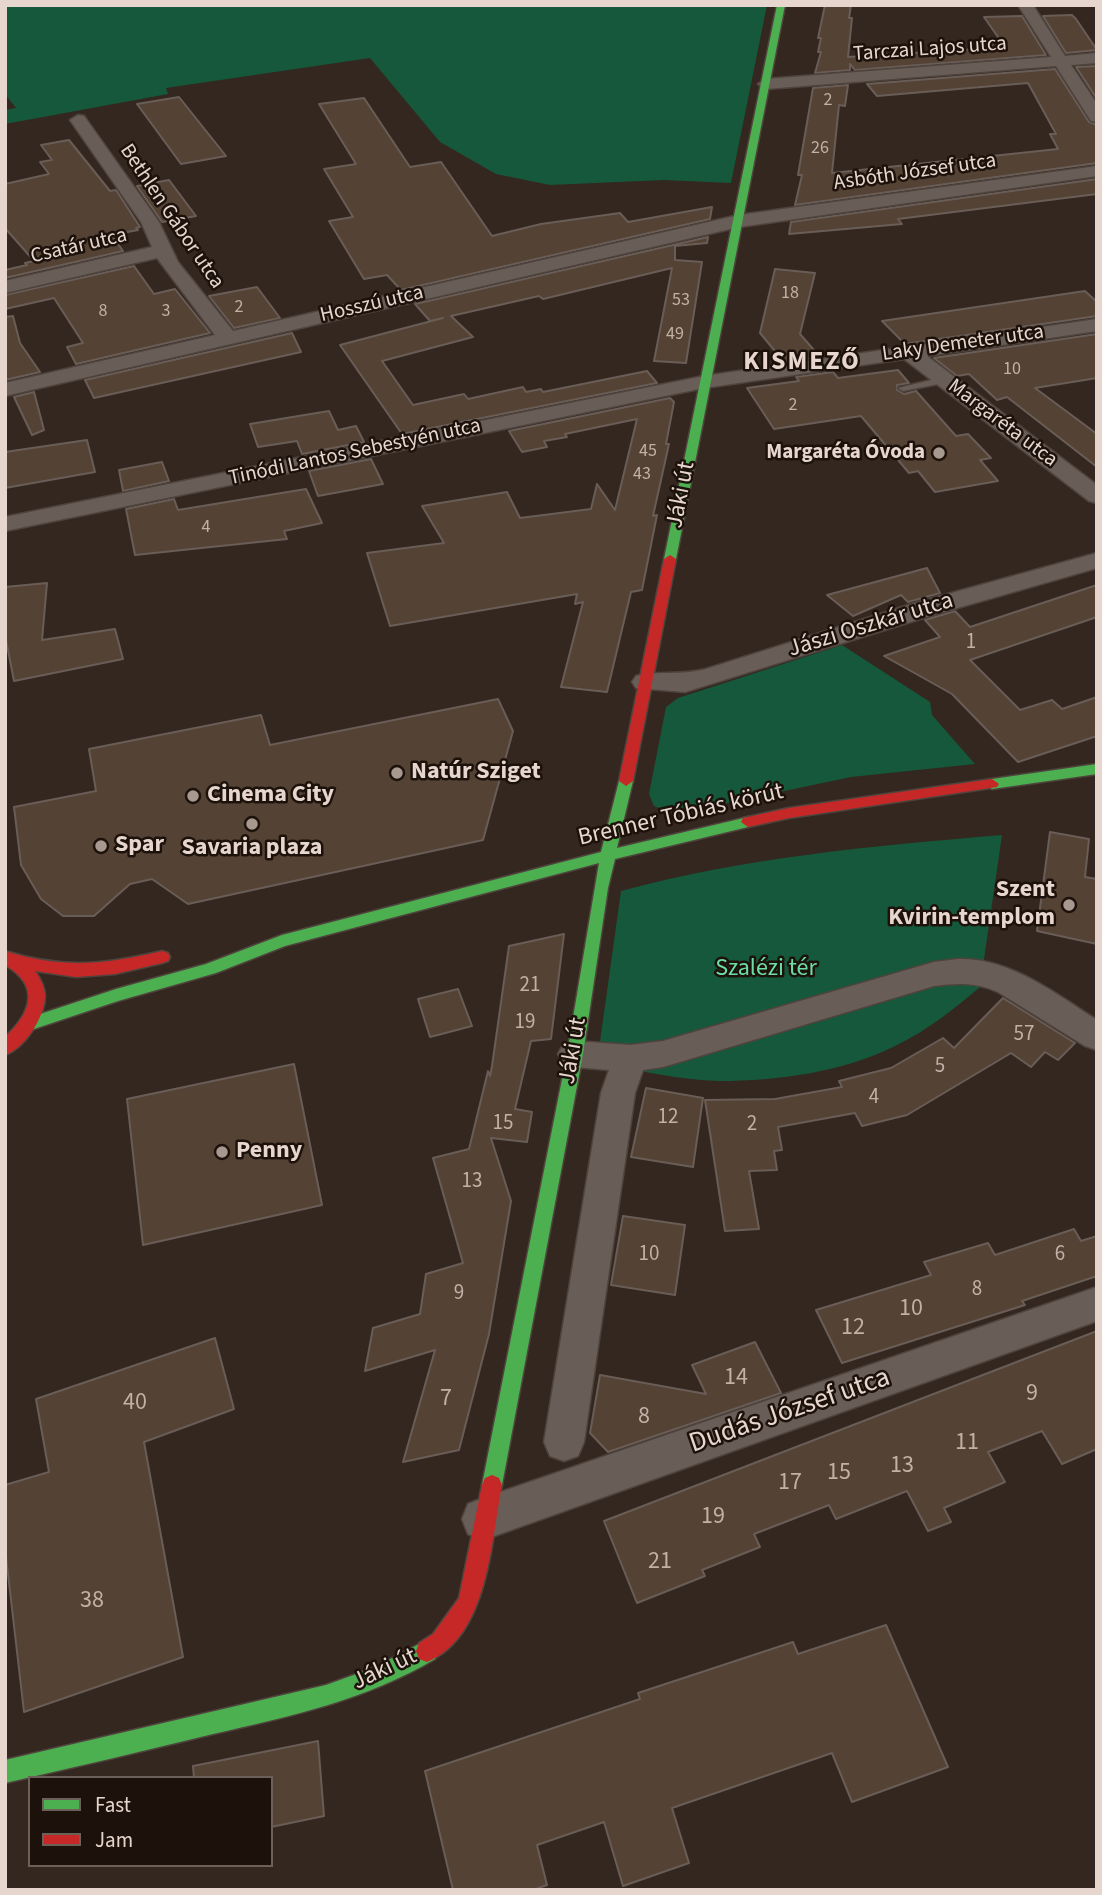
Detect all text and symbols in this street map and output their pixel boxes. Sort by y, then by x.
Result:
street label: Tarczai Lajos utca [852,32,1008,68]
house number: 2 [824,90,832,112]
house number: 26 [811,138,829,160]
street label: Bethlen Gábor utca [113,140,229,294]
street label: Asbóth József utca [832,149,998,197]
street label: Csatár utca [28,224,130,270]
street label: Hosszú utca [318,281,426,329]
house number: 18 [781,283,799,305]
house number: 53 [672,290,690,312]
house number: 2 [235,297,243,319]
house number: 8 [99,301,107,323]
house number: 3 [162,301,170,323]
street label: Laky Demeter utca [881,320,1045,368]
house number: 49 [666,324,684,346]
district label: KISMEZŐ [744,347,860,379]
house number: 10 [1003,359,1021,381]
street label: Margaréta utca [942,375,1062,473]
house number: 2 [789,395,797,417]
street label: Tinódi Lantos Sebestyén utca [227,414,483,492]
place label: Margaréta Óvoda [766,440,925,466]
house number: 45 [639,441,657,463]
marker: Margaréta Óvoda [931,445,947,461]
street label: Jáki út [661,459,703,531]
house number: 43 [633,464,651,486]
house number: 4 [202,517,210,539]
street label: Jászi Oszkár utca [785,587,957,665]
house number: 1 [966,630,976,656]
place label: Natúr Sziget [411,759,541,787]
marker: Natúr Sziget [389,765,405,781]
street label: Brenner Tóbiás körút [576,778,786,854]
place label: Cinema City [207,782,334,810]
marker: Cinema City [185,788,201,804]
marker: Savaria plaza [244,816,260,832]
place label: Spar [115,832,164,860]
place label: Savaria plaza [182,835,322,863]
marker: Spar [93,838,109,854]
place label: Szent Kvirin-templom [888,877,1055,933]
marker: Szent Kvirin-templom [1061,897,1077,913]
park label: Szalézi tér [715,956,817,984]
house number: 21 [520,973,540,999]
house number: 19 [515,1010,535,1036]
street label: Jáki út [554,1015,594,1087]
house number: 57 [1014,1022,1034,1048]
house number: 5 [935,1054,945,1080]
house number: 4 [869,1085,879,1111]
house number: 12 [658,1105,678,1131]
house number: 15 [493,1111,513,1137]
house number: 2 [747,1112,757,1138]
place label: Penny [236,1138,302,1166]
marker: Penny [214,1144,230,1160]
house number: 13 [462,1169,482,1195]
house number: 10 [639,1242,659,1268]
house number: 6 [1055,1242,1065,1268]
house number: 8 [972,1277,982,1303]
house number: 9 [454,1281,464,1307]
house number: 10 [899,1296,923,1324]
house number: 12 [841,1315,865,1343]
street label: Dudás József utca [685,1362,895,1462]
house number: 14 [724,1365,748,1393]
house number: 9 [1026,1381,1038,1409]
house number: 7 [440,1386,452,1414]
house number: 40 [123,1390,147,1418]
house number: 8 [638,1404,650,1432]
house number: 11 [955,1430,979,1458]
house number: 13 [890,1453,914,1481]
house number: 15 [827,1460,851,1488]
house number: 17 [778,1470,802,1498]
house number: 19 [701,1504,725,1532]
house number: 21 [648,1549,672,1577]
house number: 38 [80,1588,104,1616]
street label: Jáki út [348,1643,422,1697]
legend [28,1776,273,1867]
text: Fast [95,1790,131,1820]
text: Jam [95,1825,133,1855]

